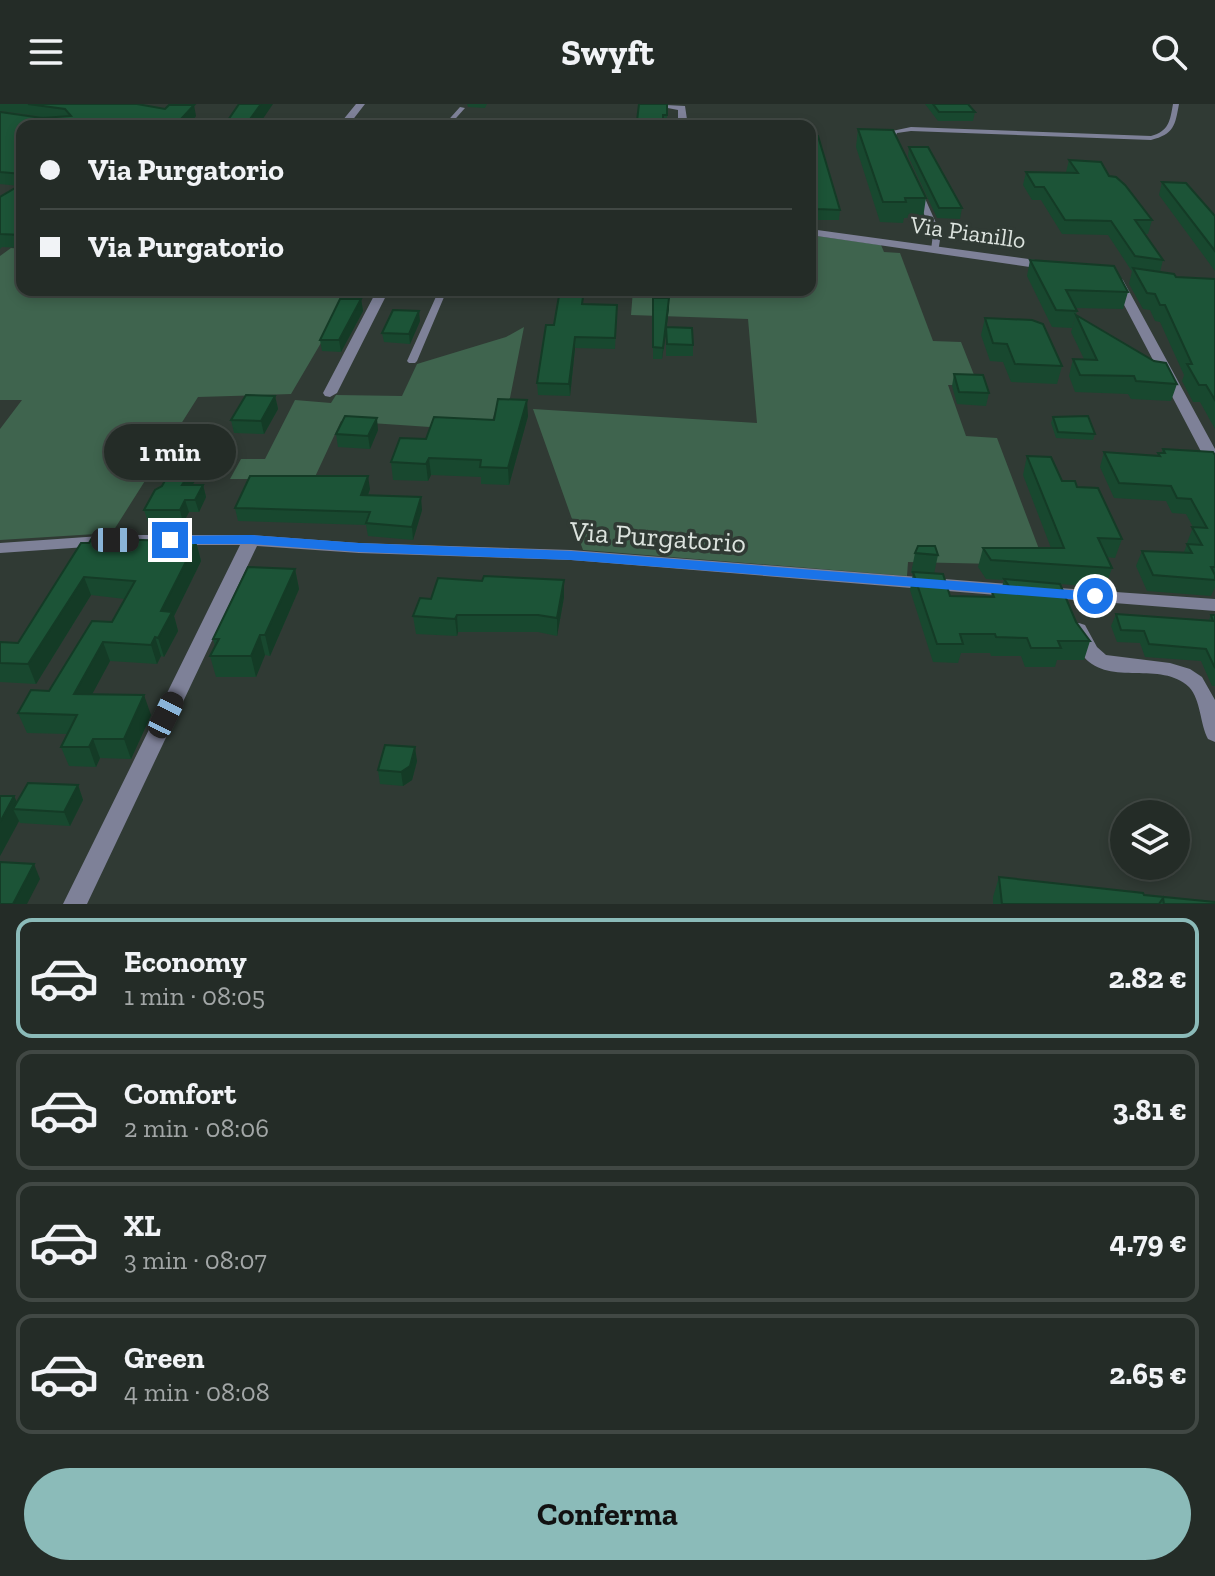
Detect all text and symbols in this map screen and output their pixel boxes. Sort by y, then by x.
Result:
icon: menu [24,30,68,74]
icon: search [1147,30,1191,74]
text: Swyft [561,31,654,74]
text: Via Purgatorio [88,152,284,188]
street label: Via Pianillo [907,209,1028,254]
text: Via Purgatorio [88,229,284,265]
callout: 1 min [104,424,236,480]
text: 1 min [139,436,201,468]
street label: Via Purgatorio [568,514,747,560]
route end [152,522,188,558]
car [91,528,139,552]
route start [1077,578,1113,614]
car [145,688,187,742]
map controls [1110,800,1190,880]
button: layers [1110,800,1190,880]
icon: car [28,942,100,1014]
text: Economy [124,944,247,980]
text: 2.82 € [1108,960,1187,996]
text: 1 min · 08:05 [124,980,265,1012]
icon: car [28,1074,100,1146]
text: Comfort [124,1076,236,1112]
text: 3.81 € [1113,1092,1187,1128]
text: 2 min · 08:06 [124,1112,269,1144]
icon: car [28,1206,100,1278]
text: XL [124,1208,161,1244]
text: 4.79 € [1110,1224,1187,1260]
text: 3 min · 08:07 [124,1244,267,1276]
icon: car [28,1338,100,1410]
text: Green [124,1340,204,1376]
text: 2.65 € [1109,1356,1187,1392]
text: 4 min · 08:08 [124,1376,270,1408]
button: Conferma [24,1468,1191,1560]

